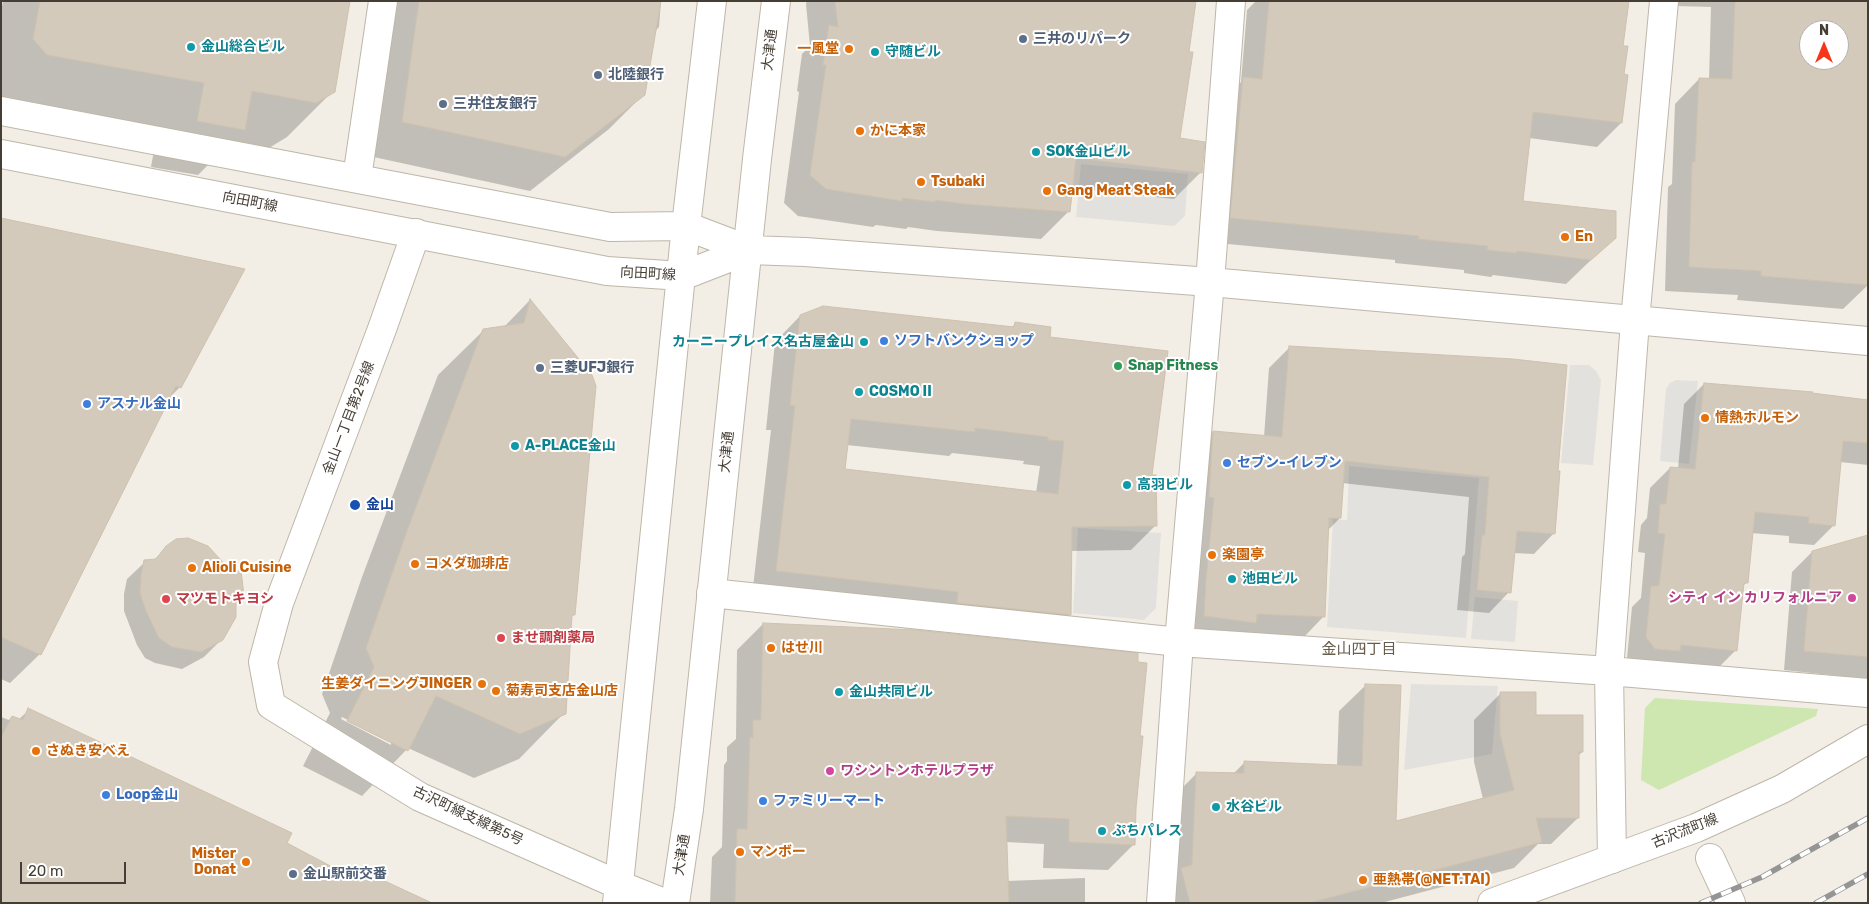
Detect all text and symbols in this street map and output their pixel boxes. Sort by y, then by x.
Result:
north arrow [1799,20,1849,70]
text: N [1819,22,1829,39]
street label: 大津通 [759,28,781,72]
place label: 三井のリパーク [1033,31,1131,47]
marker: 三井のリパーク [1017,33,1029,45]
place label: 金山総合ビル [201,39,285,55]
marker: 金山総合ビル [185,41,197,53]
place label: 一風堂 [797,41,839,57]
marker: 一風堂 [843,43,855,55]
place label: 守随ビル [885,44,941,60]
marker: 守随ビル [869,46,881,58]
place label: 北陸銀行 [608,67,664,83]
marker: 北陸銀行 [592,69,604,81]
place label: 三井住友銀行 [453,96,537,112]
marker: 三井住友銀行 [437,98,449,110]
place label: かに本家 [870,123,926,139]
marker: かに本家 [854,125,866,137]
place label: SOK金山ビル [1046,144,1131,160]
marker: SOK金山ビル [1030,146,1042,158]
place label: Tsubaki [931,174,985,190]
marker: Tsubaki [915,176,927,188]
place label: Gang Meat Steak [1057,183,1174,199]
marker: Gang Meat Steak [1041,185,1053,197]
street label: 向田町線 [221,188,279,216]
place label: En [1575,229,1593,245]
marker: En [1559,231,1571,243]
street label: 向田町線 [620,264,676,284]
place label: ソフトバンクショップ [894,333,1034,349]
place label: カーニープレイス名古屋金山 [672,334,854,350]
marker: ソフトバンクショップ [878,335,890,347]
marker: カーニープレイス名古屋金山 [858,336,870,348]
place label: Snap Fitness [1128,358,1218,374]
street label: 金山一丁目第2号線 [320,359,378,477]
place label: 三菱UFJ銀行 [550,360,634,376]
marker: Snap Fitness [1112,360,1124,372]
marker: 三菱UFJ銀行 [534,362,546,374]
place label: COSMO II [869,384,932,400]
marker: COSMO II [853,386,865,398]
place label: アスナル金山 [97,396,181,412]
marker: アスナル金山 [81,398,93,410]
place label: 情熱ホルモン [1715,410,1799,426]
marker: 情熱ホルモン [1699,412,1711,424]
street label: 大津通 [716,430,738,474]
place label: A-PLACE金山 [525,438,616,454]
marker: A-PLACE金山 [509,440,521,452]
place label: セブン-イレブン [1237,455,1342,471]
marker: セブン-イレブン [1221,457,1233,469]
place label: 高羽ビル [1137,477,1193,493]
marker: 高羽ビル [1121,479,1133,491]
place label: 金山 [366,497,394,513]
marker: 金山 [348,498,362,512]
place label: 楽園亭 [1222,547,1264,563]
marker: 楽園亭 [1206,549,1218,561]
place label: コメダ珈琲店 [425,556,509,572]
marker: コメダ珈琲店 [409,558,421,570]
place label: Alioli Cuisine [202,560,291,576]
marker: Alioli Cuisine [186,562,198,574]
place label: 池田ビル [1242,571,1298,587]
marker: 池田ビル [1226,573,1238,585]
place label: シティ イン カリフォルニア [1668,590,1842,606]
place label: マツモトキヨシ [176,591,274,607]
marker: シティ イン カリフォルニア [1846,592,1858,604]
marker: マツモトキヨシ [160,593,172,605]
place label: ませ調剤薬局 [511,630,595,646]
marker: ませ調剤薬局 [495,632,507,644]
place label: はせ川 [781,640,823,656]
district label: 金山四丁目 [1322,641,1396,659]
marker: はせ川 [765,642,777,654]
place label: 生姜ダイニングJINGER [321,676,472,692]
marker: 生姜ダイニングJINGER [476,678,488,690]
place label: 菊寿司支店金山店 [506,683,618,699]
place label: 金山共同ビル [849,684,933,700]
marker: 菊寿司支店金山店 [490,685,502,697]
marker: 金山共同ビル [833,686,845,698]
place label: さぬき安べえ [46,743,130,759]
marker: さぬき安べえ [30,745,42,757]
place label: ワシントンホテルプラザ [840,763,994,779]
marker: ワシントンホテルプラザ [824,765,836,777]
street label: 古沢町線支線第5号 [410,783,526,849]
place label: Loop金山 [116,787,178,803]
marker: Loop金山 [100,789,112,801]
place label: ファミリーマート [773,793,885,809]
marker: ファミリーマート [757,795,769,807]
place label: 水谷ビル [1226,799,1282,815]
marker: 水谷ビル [1210,801,1222,813]
street label: 古沢流町線 [1649,810,1721,852]
place label: ぷちパレス [1112,823,1182,839]
marker: ぷちパレス [1096,825,1108,837]
street label: 大津通 [670,833,694,877]
place label: マンボー [750,844,806,860]
place label: Mister Donat [191,846,236,879]
marker: マンボー [734,846,746,858]
scale bar [22,852,129,884]
marker: Mister Donat [240,856,252,868]
text: 20 m [28,862,63,880]
place label: 金山駅前交番 [303,866,387,882]
marker: 金山駅前交番 [287,868,299,880]
place label: 亜熱帯(@NET.TAI) [1373,872,1490,888]
marker: 亜熱帯(@NET.TAI) [1357,874,1369,886]

